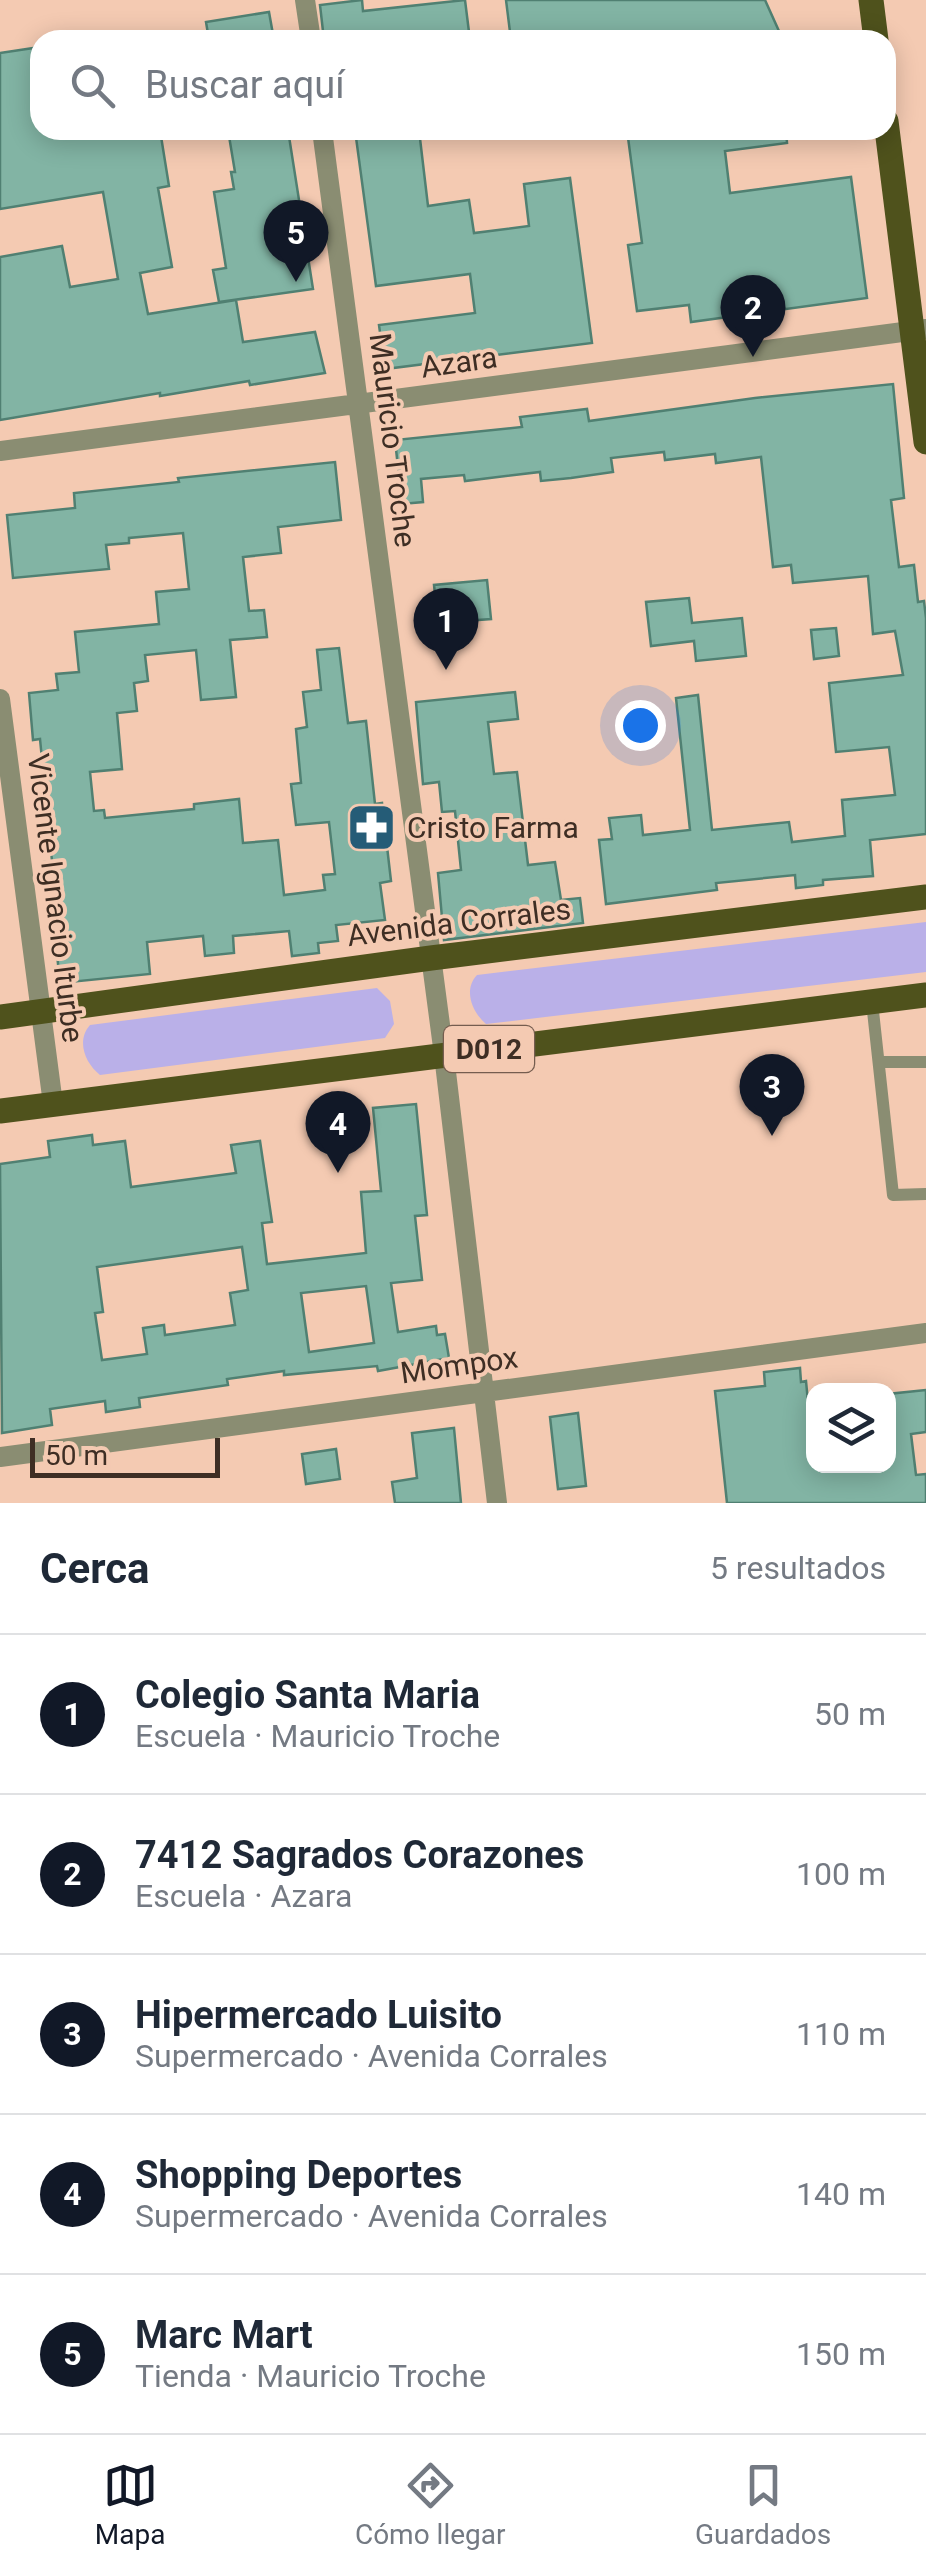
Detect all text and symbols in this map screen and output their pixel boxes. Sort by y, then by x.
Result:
search box [30,30,896,140]
icon: search [65,58,120,113]
text: Buscar aquí [145,63,345,107]
pin: 5 [264,200,328,282]
pin: 2 [720,274,786,357]
street label: Mauricio Troche [363,331,423,549]
street label: Azara [419,339,499,385]
pin: 1 [414,588,478,670]
your location [615,700,666,751]
street label: Vicente Ignacio Iturbe [21,752,91,1044]
pharmacy icon: Cristo Farma [346,801,398,853]
place label: Cristo Farma [407,810,579,845]
street label: Avenida Corrales [345,891,573,953]
road number: D012 [444,1026,534,1072]
pin: 3 [740,1054,804,1136]
pin: 4 [306,1090,370,1173]
street label: Mompox [398,1339,520,1391]
map controls [806,1383,896,1473]
button: layers [806,1383,896,1473]
scale bar [30,1433,220,1478]
text: 50 m [45,1439,108,1472]
text: Cerca [40,1544,150,1593]
text: 5 resultados [710,1549,886,1587]
text: Colegio Santa Maria [135,1673,480,1717]
text: 1 [63,1695,82,1733]
text: 50 m [814,1695,886,1733]
text: Escuela · Mauricio Troche [135,1717,500,1755]
text: 7412 Sagrados Corazones [135,1833,584,1877]
text: 2 [63,1855,82,1893]
text: 100 m [796,1855,886,1893]
text: Escuela · Azara [135,1877,352,1915]
text: Hipermercado Luisito [135,1993,502,2037]
text: 3 [63,2015,82,2053]
text: 110 m [796,2015,886,2053]
text: Supermercado · Avenida Corrales [135,2037,608,2075]
text: Shopping Deportes [135,2153,462,2197]
text: 4 [63,2175,82,2213]
text: 140 m [796,2175,886,2213]
text: Supermercado · Avenida Corrales [135,2197,608,2235]
text: Marc Mart [135,2313,313,2357]
text: 5 [63,2335,82,2373]
text: 150 m [796,2335,886,2373]
text: Tienda · Mauricio Troche [135,2357,486,2395]
tab: Mapa [95,2458,165,2551]
tab: Cómo llegar [355,2458,505,2551]
tab: Guardados [695,2458,831,2551]

